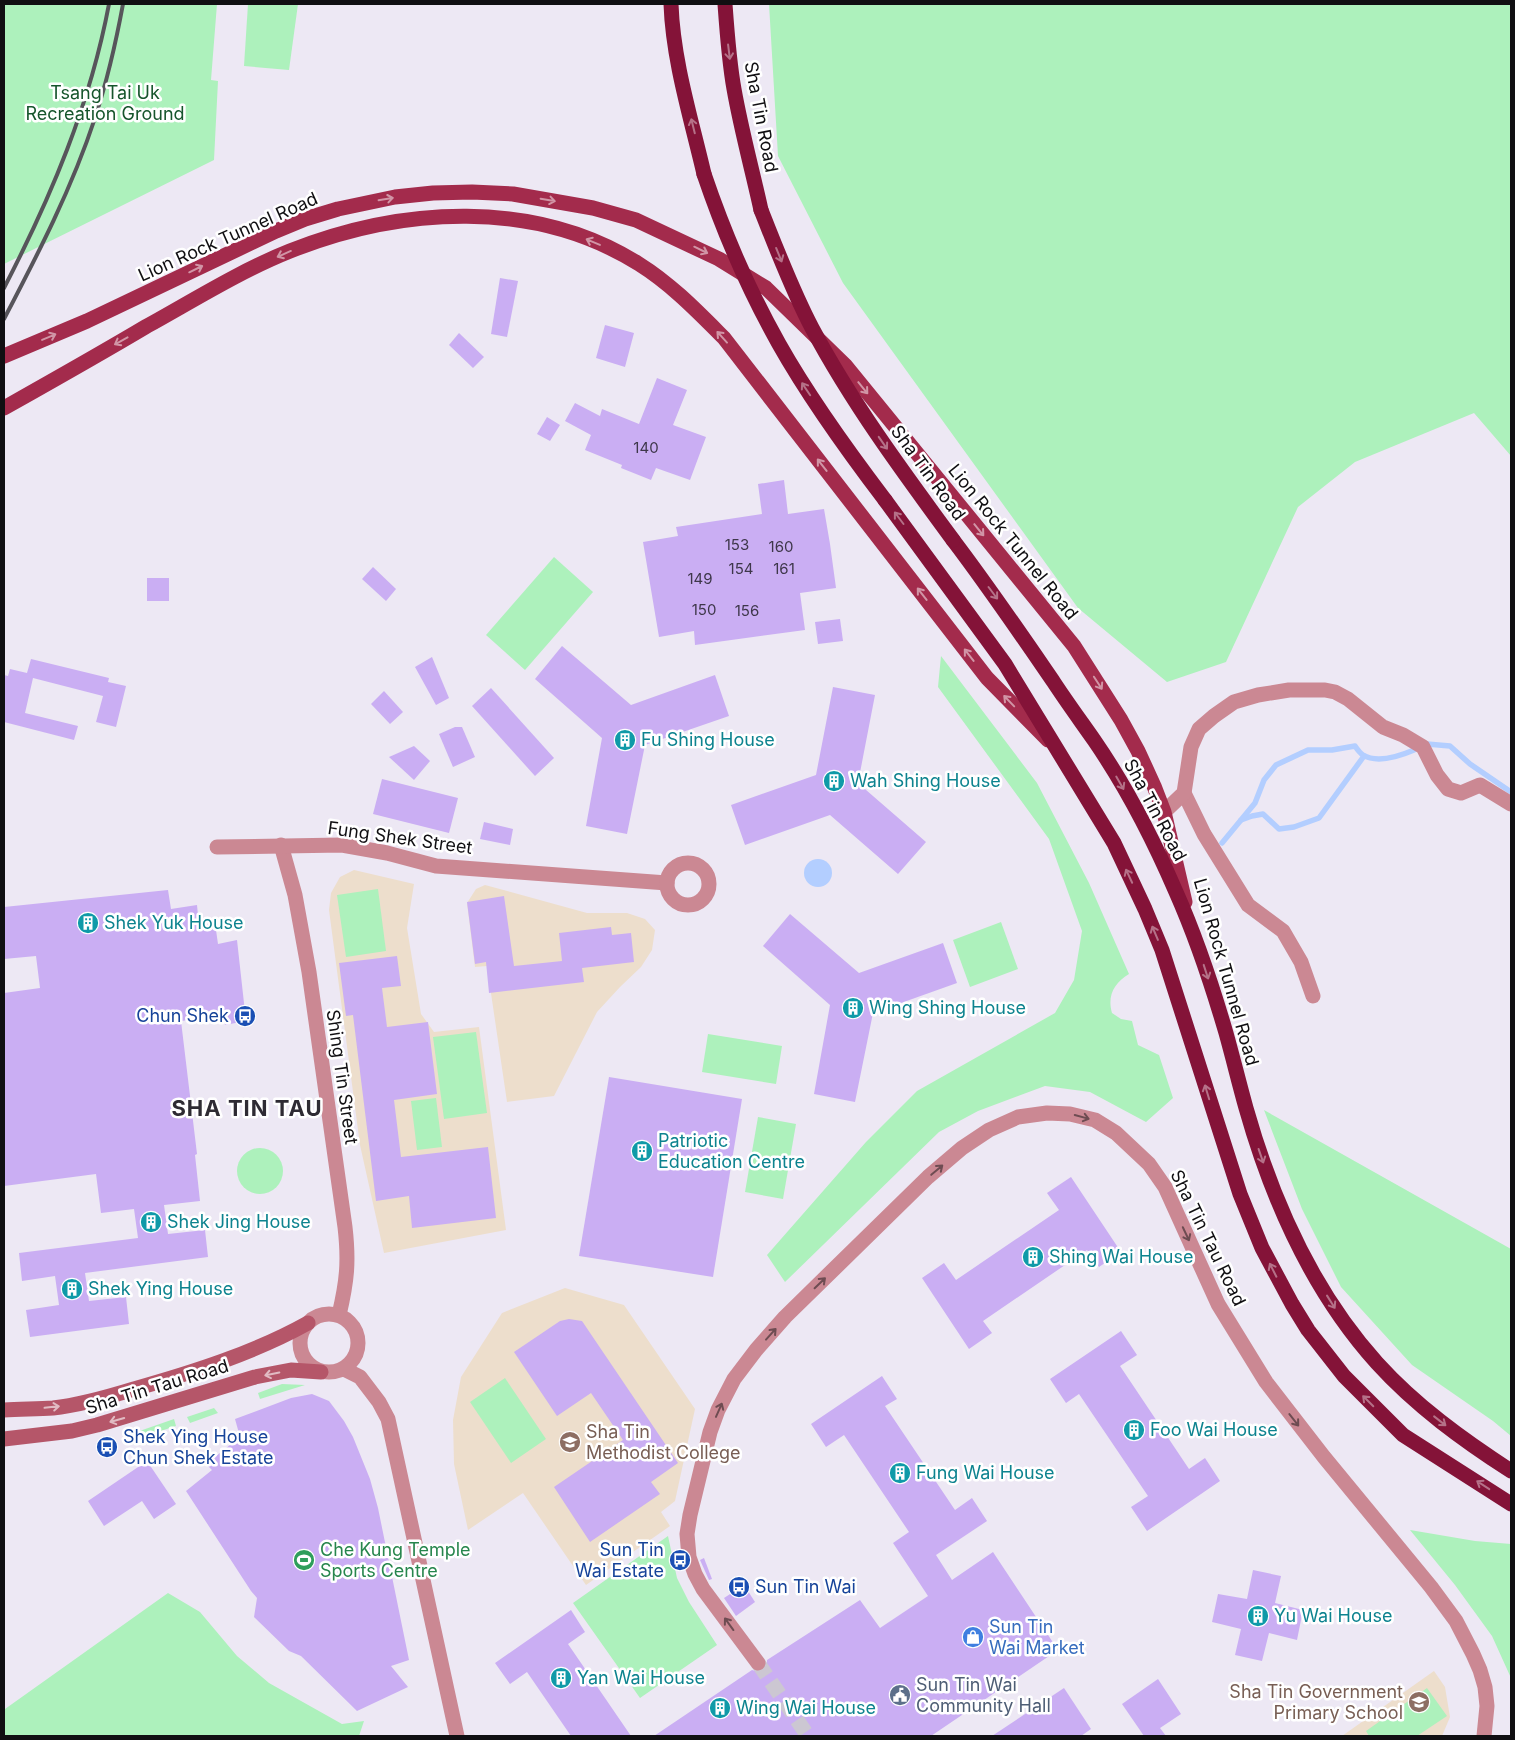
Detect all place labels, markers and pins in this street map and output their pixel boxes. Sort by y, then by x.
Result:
building icon: Fu Shing House [613,728,637,752]
place label: Fu Shing House [641,729,775,750]
building icon: Wah Shing House [822,769,846,793]
place label: Wah Shing House [850,770,1001,791]
building icon: Shek Yuk House [76,911,100,935]
place label: Shek Yuk House [104,912,244,933]
building icon: Wing Shing House [841,996,865,1020]
place label: Wing Shing House [869,997,1026,1018]
bus stop icon: Chun Shek [233,1004,257,1028]
place label: Chun Shek [136,1005,229,1026]
place label: Patriotic Education Centre [658,1130,805,1172]
building icon: Patriotic Education Centre [630,1139,654,1163]
building icon: Shek Jing House [139,1210,163,1234]
place label: Shek Jing House [167,1211,311,1232]
building icon: Shing Wai House [1021,1245,1045,1269]
place label: Shing Wai House [1049,1246,1193,1267]
building icon: Shek Ying House [60,1277,84,1301]
place label: Shek Ying House [88,1278,233,1299]
building icon: Foo Wai House [1122,1418,1146,1442]
place label: Foo Wai House [1150,1419,1278,1440]
place label: Sha Tin Methodist College [586,1421,741,1463]
place label: Shek Ying House Chun Shek Estate [123,1426,273,1468]
school or university icon: Sha Tin Methodist College [558,1430,582,1454]
bus stop icon: Shek Ying House Chun Shek Estate [95,1435,119,1459]
building icon: Fung Wai House [888,1461,912,1485]
place label: Fung Wai House [916,1462,1055,1483]
place label: Che Kung Temple Sports Centre [320,1539,471,1581]
place label: Sun Tin Wai Estate [575,1539,664,1581]
sports icon: Che Kung Temple Sports Centre [292,1548,316,1572]
bus stop icon: Sun Tin Wai Estate [668,1548,692,1572]
bus stop icon: Sun Tin Wai [727,1575,751,1599]
place label: Sun Tin Wai [755,1576,856,1597]
building icon: Yu Wai House [1246,1604,1270,1628]
place label: Yu Wai House [1274,1605,1392,1626]
place label: Sun Tin Wai Market [989,1616,1085,1658]
shop icon: Sun Tin Wai Market [961,1625,985,1649]
building icon: Yan Wai House [549,1666,573,1690]
place label: Yan Wai House [577,1667,705,1688]
place label: Sun Tin Wai Community Hall [916,1674,1051,1716]
place label: Sha Tin Government Primary School [1229,1681,1403,1723]
public building icon: Sun Tin Wai Community Hall [888,1683,912,1707]
school or university icon: Sha Tin Government Primary School [1407,1690,1431,1714]
building icon: Wing Wai House [708,1696,732,1720]
place label: Wing Wai House [736,1697,876,1718]

